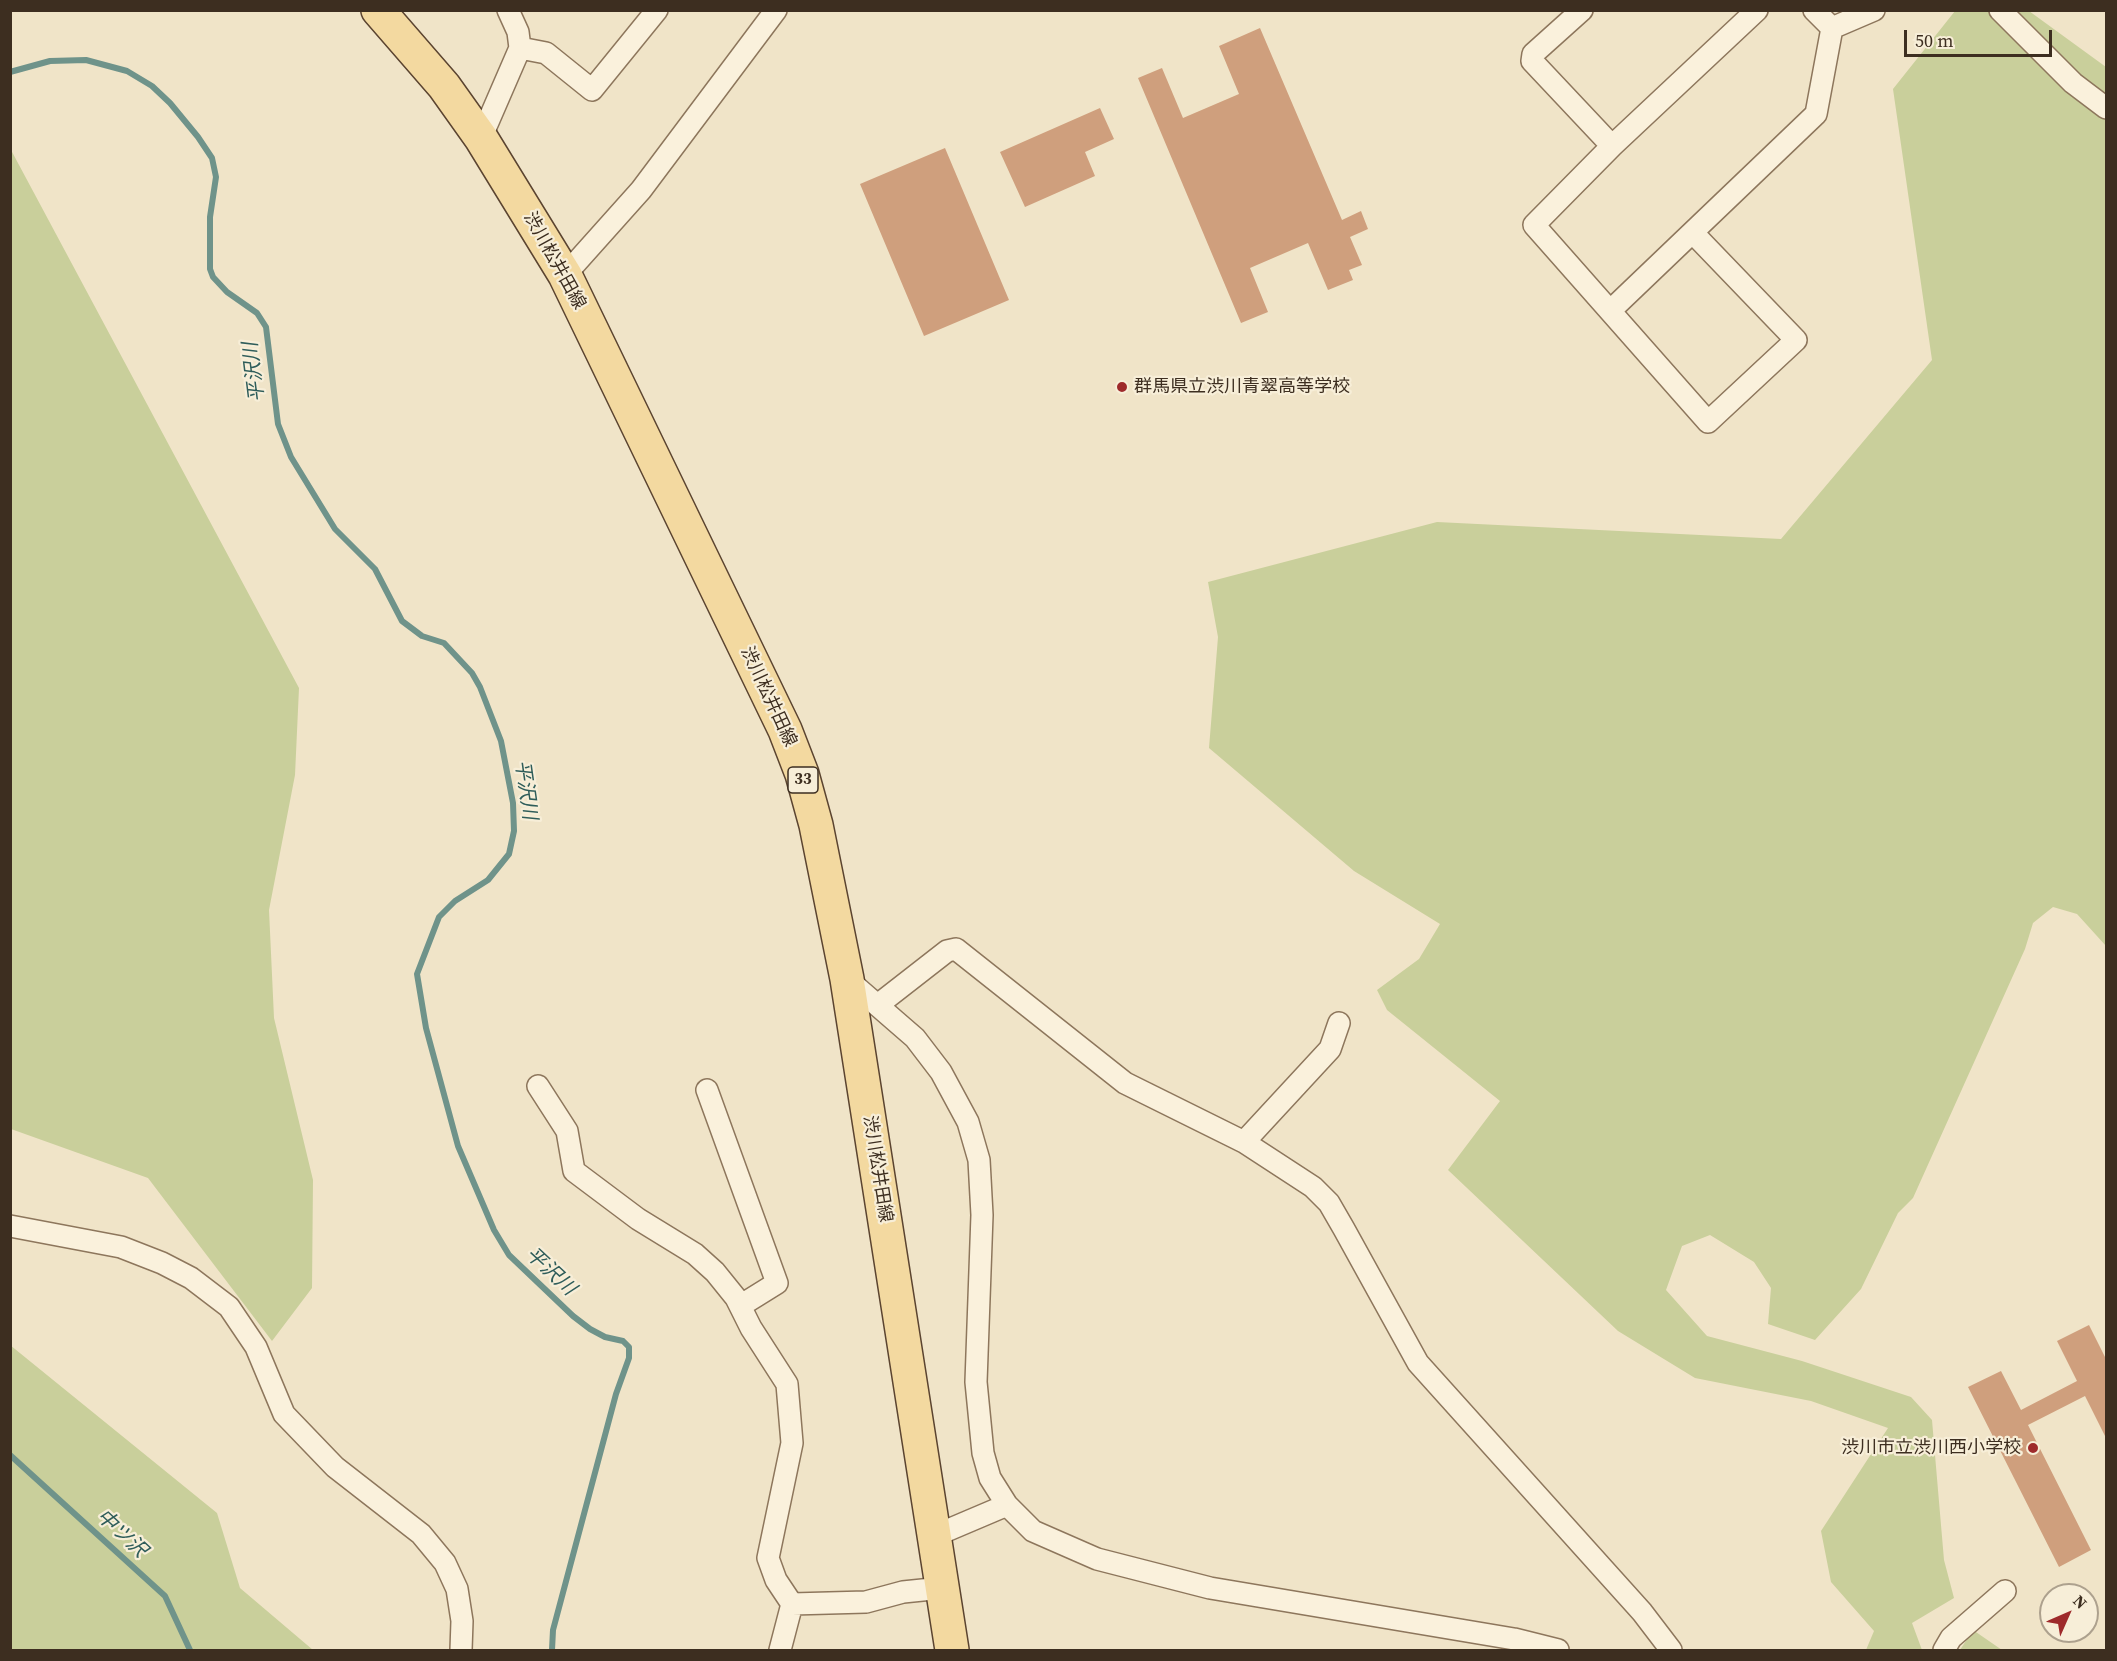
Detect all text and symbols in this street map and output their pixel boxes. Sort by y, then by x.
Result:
scale bar [1907,18,2056,56]
text: 50 m [1915,28,1953,53]
street label: 渋川松井田線 [518,209,590,313]
water label: 平沢川 [239,341,271,403]
place label: 群馬県立渋川青翠高等学校 [1134,376,1350,398]
marker: 群馬県立渋川青翠高等学校 [1115,380,1129,394]
street label: 渋川松井田線 [735,643,801,751]
water label: 平沢川 [509,759,541,821]
road number: 33 [788,767,818,793]
street label: 渋川松井田線 [858,1114,896,1224]
water label: 平沢川 [520,1243,580,1301]
place label: 渋川市立渋川西小学校 [1841,1437,2021,1459]
marker: 渋川市立渋川西小学校 [2026,1441,2040,1455]
water label: 中ツ沢 [91,1505,151,1563]
north arrow [2039,1583,2099,1643]
text: N [2068,1590,2092,1614]

